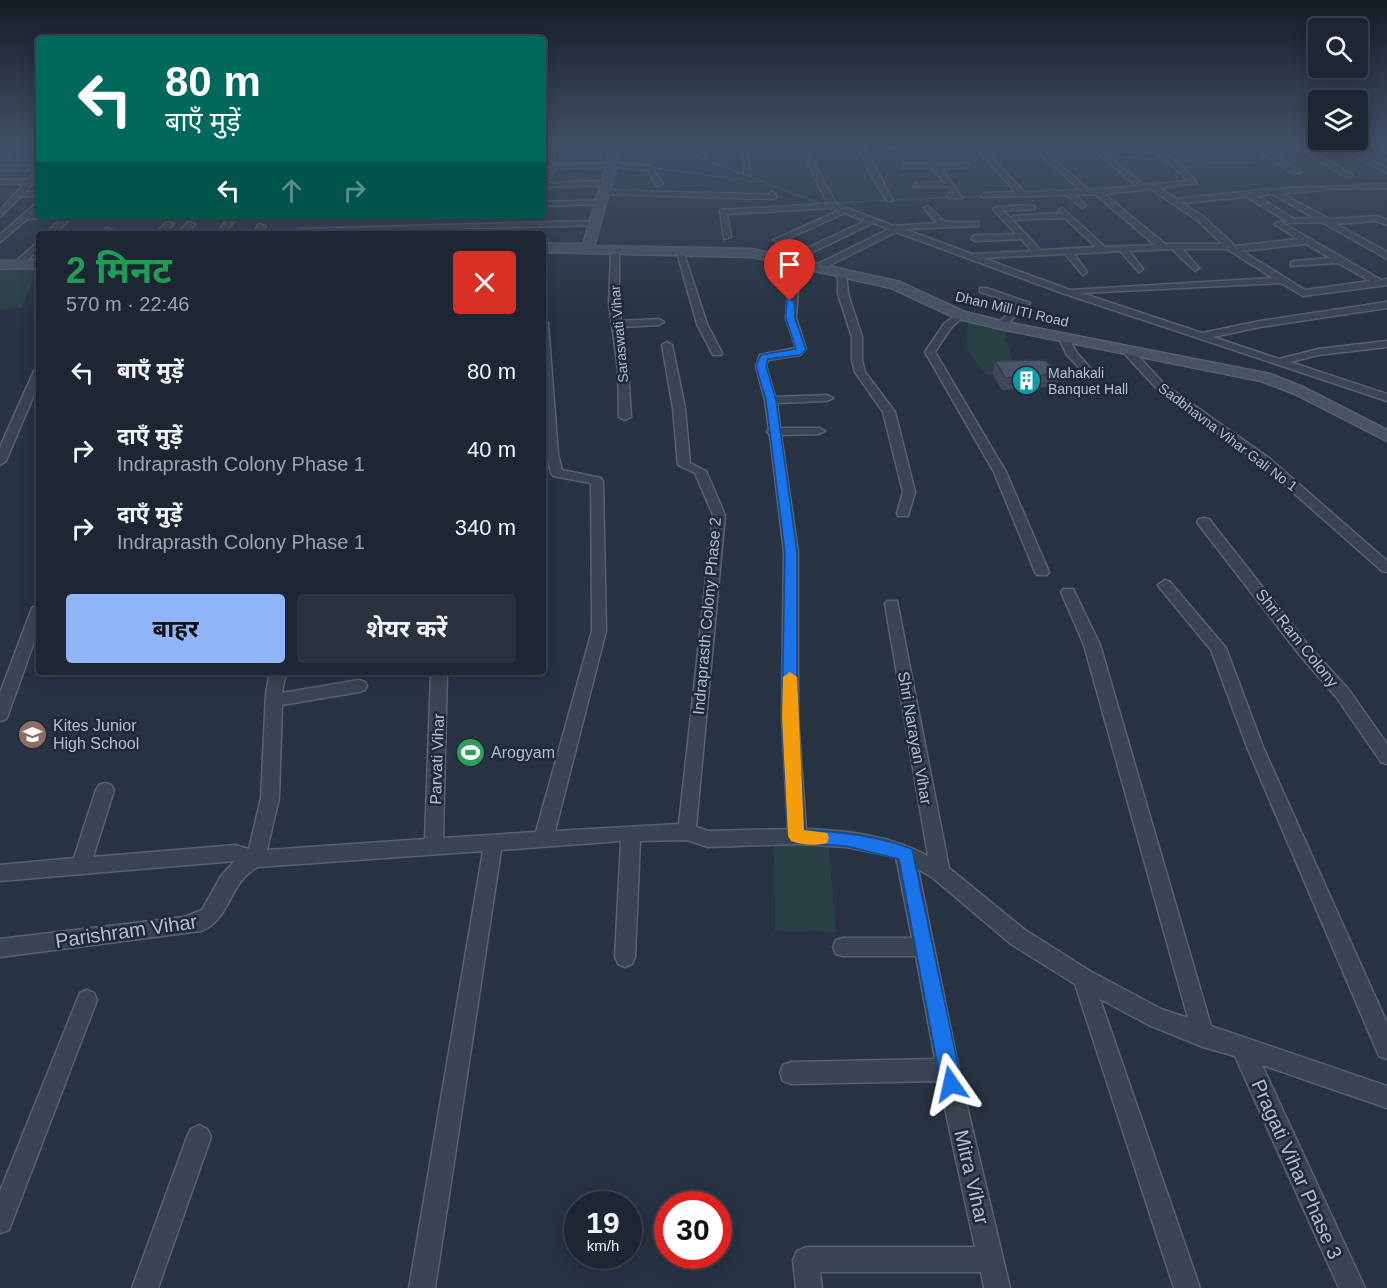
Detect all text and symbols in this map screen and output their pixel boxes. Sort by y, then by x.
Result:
map controls [1308,18,1368,150]
button: search [1308,18,1368,78]
text: 80 m [165,58,261,105]
icon: left [66,60,144,138]
button: layers [1308,90,1368,150]
text: बाएँ मुड़ें [165,107,240,137]
icon: left [212,174,245,207]
icon: ahead [275,174,308,207]
icon: right [338,174,371,207]
pin [764,239,815,301]
icon: arrive [773,248,806,281]
text: 2 मिनट [66,250,172,291]
button: close [453,251,516,314]
street label: Saraswati Vihar [607,284,631,383]
street label: Dhan Mill ITI Road [954,288,1070,330]
text: 570 m · 22:46 [66,293,189,315]
icon: left [66,356,99,389]
text: बाएँ मुड़ें [117,358,183,383]
text: 80 m [467,359,516,384]
building icon: Mahakali Banquet Hall [1011,365,1043,397]
place label: Mahakali Banquet Hall [1048,365,1128,397]
street label: Sadbhavna Vihar Gali No 1 [1156,380,1301,494]
text: दाएँ मुड़ें [117,424,182,449]
icon: right [66,434,99,467]
text: 40 m [467,437,516,462]
text: Indraprasth Colony Phase 1 [117,453,365,475]
text: दाएँ मुड़ें [117,502,182,527]
icon: right [66,512,99,545]
text: 340 m [455,515,516,540]
street label: Indraprasth Colony Phase 2 [690,516,724,716]
text: Indraprasth Colony Phase 1 [117,531,365,553]
street label: Shri Ram Colony [1252,586,1342,690]
button: बाहर [66,594,285,663]
button: शेयर करें [297,594,516,663]
street label: Shri Narayan Vihar [895,670,935,807]
street label: Parvati Vihar [427,712,447,805]
place label: Kites Junior High School [53,717,139,752]
school or university icon: Kites Junior High School [16,718,48,750]
sports icon: Arogyam [454,736,486,768]
place label: Arogyam [491,744,555,761]
street label: Parishram Vihar [54,910,199,952]
position arrow [919,1052,983,1116]
street label: Pragati Vihar Phase 3 [1247,1076,1347,1262]
street label: Mitra Vihar [950,1128,994,1227]
speed limit sign: 30 [654,1191,732,1269]
text: 19 [586,1206,620,1239]
text: km/h [587,1237,619,1254]

